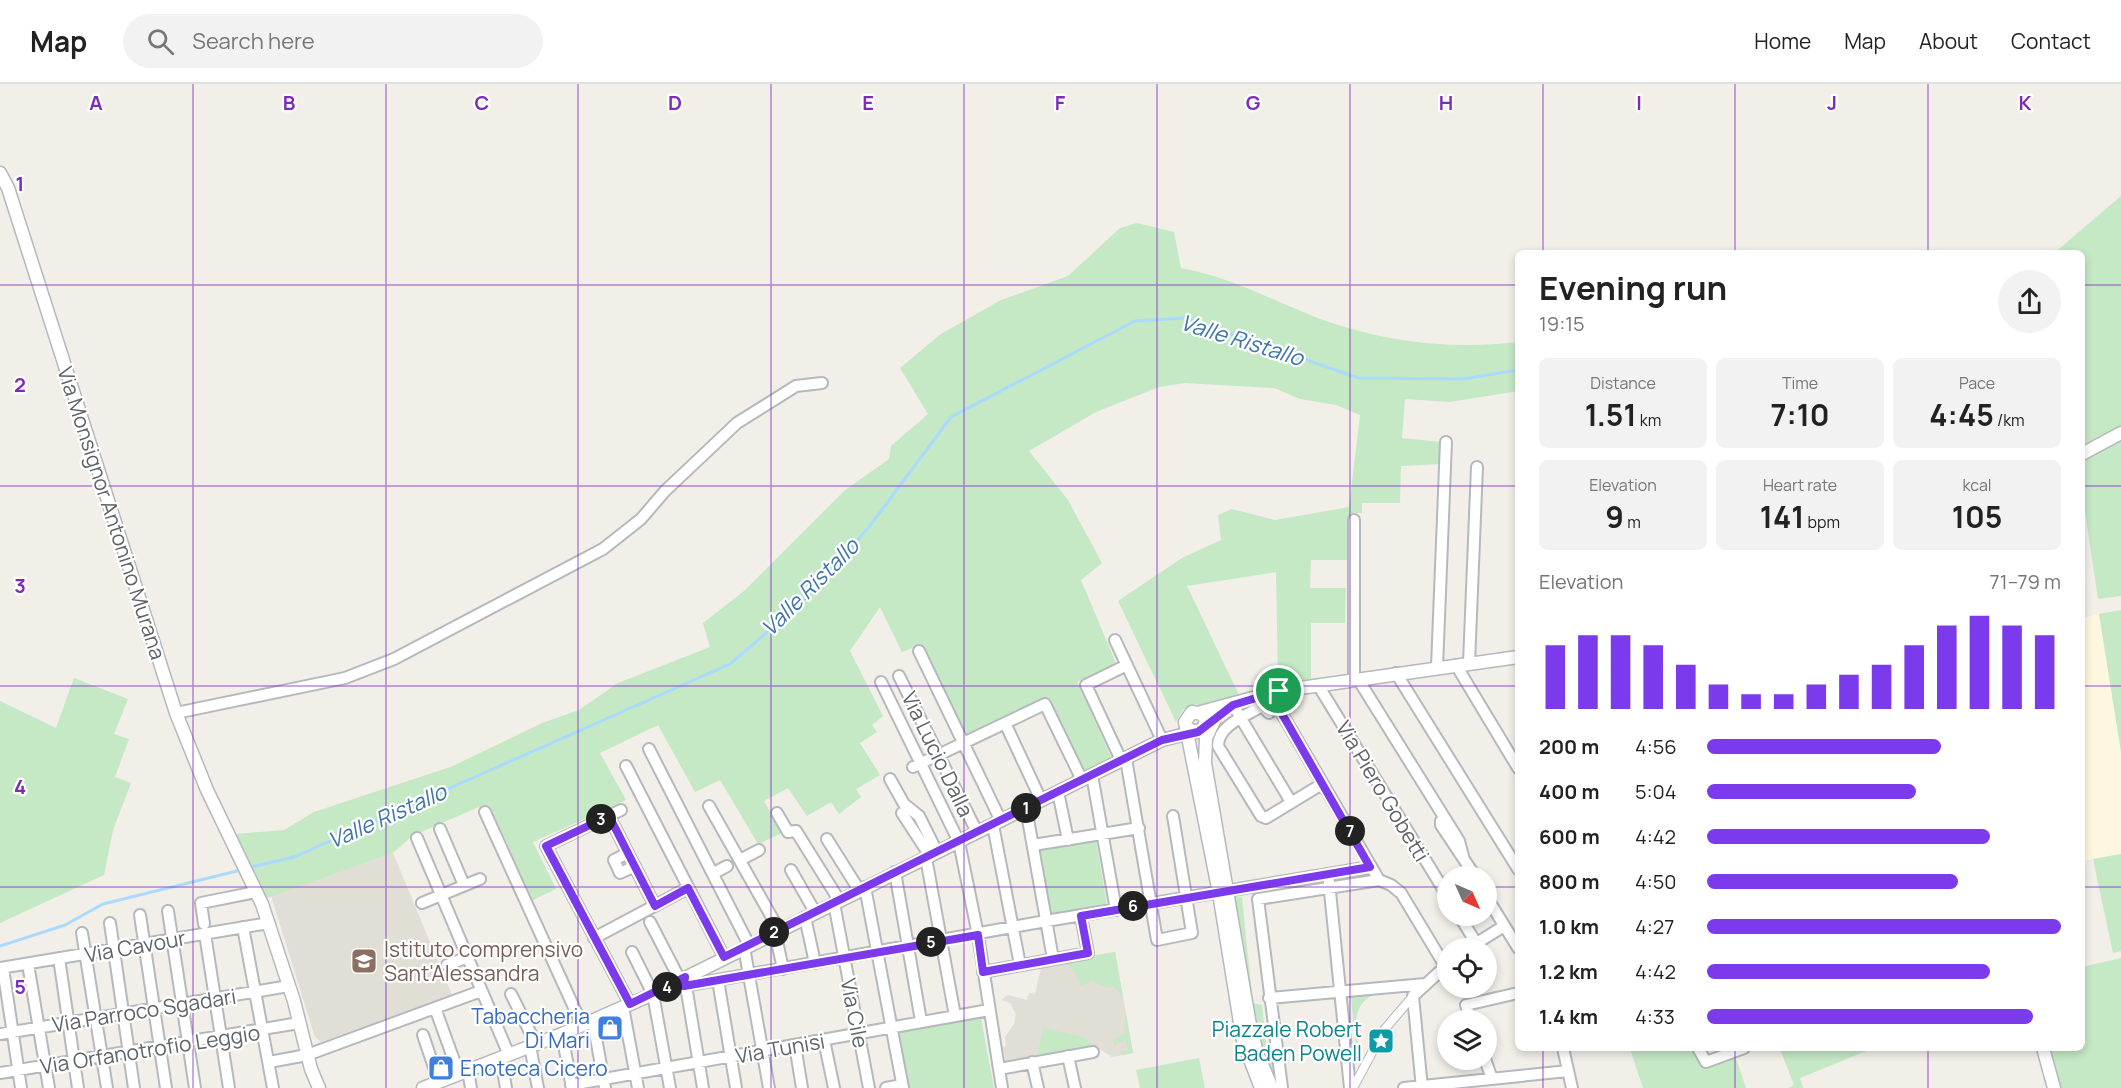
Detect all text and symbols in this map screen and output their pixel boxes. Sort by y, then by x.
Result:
search box [123,14,543,68]
text: Map [30,22,87,60]
icon: search [144,25,177,58]
text: Search here [192,26,315,56]
text: Home [1754,27,1811,55]
text: Map [1844,27,1886,55]
text: About [1919,27,1978,55]
text: Contact [2011,27,2091,55]
text: A [89,89,103,116]
text: B [283,89,296,116]
text: C [475,89,489,116]
text: D [668,89,682,116]
text: E [862,89,874,116]
text: F [1055,89,1066,116]
text: G [1246,89,1261,116]
text: H [1439,89,1453,116]
text: I [1636,89,1642,116]
text: J [1827,89,1837,116]
text: K [2019,89,2032,116]
text: 1 [16,170,24,197]
text: Evening run [1539,265,1727,310]
button: share [1998,270,2061,333]
water label: Valle Ristallo [1177,307,1309,373]
text: 19:15 [1539,310,1585,337]
street label: Via Monsignor Antonino Murana [51,363,173,663]
text: 2 [14,371,26,398]
text: Distance [1590,372,1656,394]
text: Time [1782,372,1818,394]
text: Pace [1959,372,1995,394]
text: 1.51 [1585,394,1637,435]
text: 7:10 [1770,394,1830,435]
text: 4:45 [1929,394,1994,435]
text: km [1637,409,1661,431]
text: /km [1994,409,2025,431]
text: Elevation [1589,474,1657,496]
text: Heart rate [1763,474,1837,496]
text: kcal [1962,474,1992,496]
text: 9 [1605,496,1624,537]
text: 141 [1760,496,1804,537]
text: 105 [1952,496,2002,537]
text: m [1624,511,1641,533]
text: bpm [1804,511,1840,533]
water label: Valle Ristallo [755,530,867,642]
text: Elevation [1539,568,1623,595]
text: 71–79 m [1990,568,2061,595]
text: 3 [14,572,26,599]
pin [1253,665,1304,716]
icon: arrive [1262,674,1295,707]
street label: Via Lucio Dalla [896,687,980,821]
street label: Via Piero Gobetti [1330,716,1436,866]
text: 200 m [1539,733,1599,760]
text: 4:56 [1635,733,1677,760]
text: 4 [14,773,26,800]
water label: Valle Ristallo [323,776,453,856]
text: 400 m [1539,778,1599,805]
text: 5:04 [1635,778,1677,805]
pin: 1 [1011,793,1041,823]
text: 1 [1022,797,1030,819]
pin: 3 [586,804,616,834]
text: 3 [596,808,606,830]
pin: 7 [1335,816,1365,846]
text: 7 [1346,820,1354,842]
text: 600 m [1539,823,1600,850]
text: 4:42 [1635,823,1676,850]
north arrow [1437,866,1497,926]
map controls [1437,866,1497,1070]
text: 800 m [1539,868,1600,895]
text: 4:50 [1635,868,1677,895]
pin: 6 [1118,891,1148,921]
text: 6 [1128,895,1138,917]
text: 1.0 km [1539,913,1599,940]
text: 4:27 [1635,913,1674,940]
pin: 2 [759,917,789,947]
text: 2 [769,921,779,943]
street label: Via Cavour [82,923,188,969]
pin: 5 [916,927,946,957]
text: 5 [926,931,936,953]
place label: Istituto comprensivo Sant'Alessandra [384,935,583,987]
button: locate [1437,938,1497,998]
school or university icon: Istituto comprensivo Sant'Alessandra [349,946,379,976]
text: 1.2 km [1539,958,1598,985]
text: 4:42 [1635,958,1676,985]
pin: 4 [652,972,682,1002]
text: 5 [14,973,26,1000]
text: 4 [662,976,672,998]
street label: Via Cile [835,976,875,1050]
street label: Via Parroco Sgadari [50,982,238,1038]
place label: Tabaccheria Di Mari [471,1002,590,1054]
text: 1.4 km [1539,1003,1598,1030]
text: 4:33 [1635,1003,1675,1030]
button: layers [1437,1010,1497,1070]
shop icon: Tabaccheria Di Mari [595,1013,625,1043]
place label: Piazzale Robert Baden Powell [1212,1015,1362,1067]
street label: Via Orfanotrofio Leggio [38,1018,262,1080]
street label: Via Tunisi [733,1026,827,1070]
place icon: Piazzale Robert Baden Powell [1366,1026,1396,1056]
shop icon: Enoteca Cicero [426,1053,456,1083]
place label: Enoteca Cicero [460,1054,608,1082]

